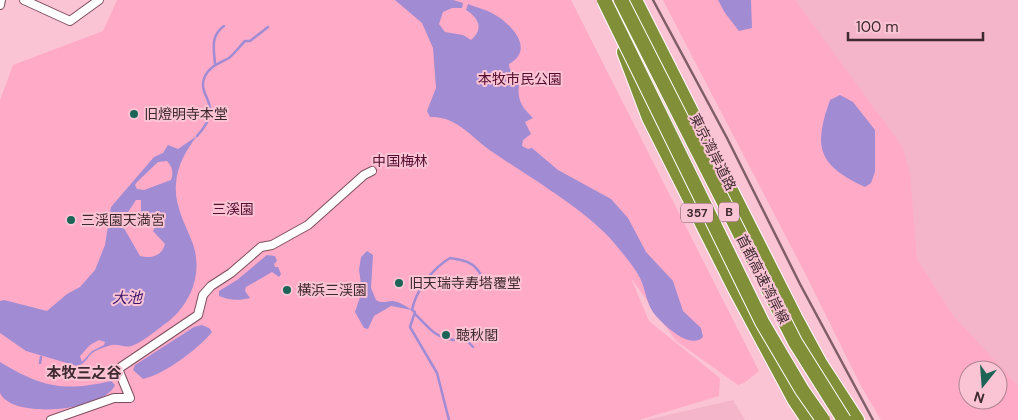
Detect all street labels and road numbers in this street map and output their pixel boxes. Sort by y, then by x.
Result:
street label: 東京湾岸道路 [686,110,740,194]
road number: B [719,202,739,222]
road number: 357 [681,204,713,222]
street label: 首都高速湾岸線 [733,231,793,327]

